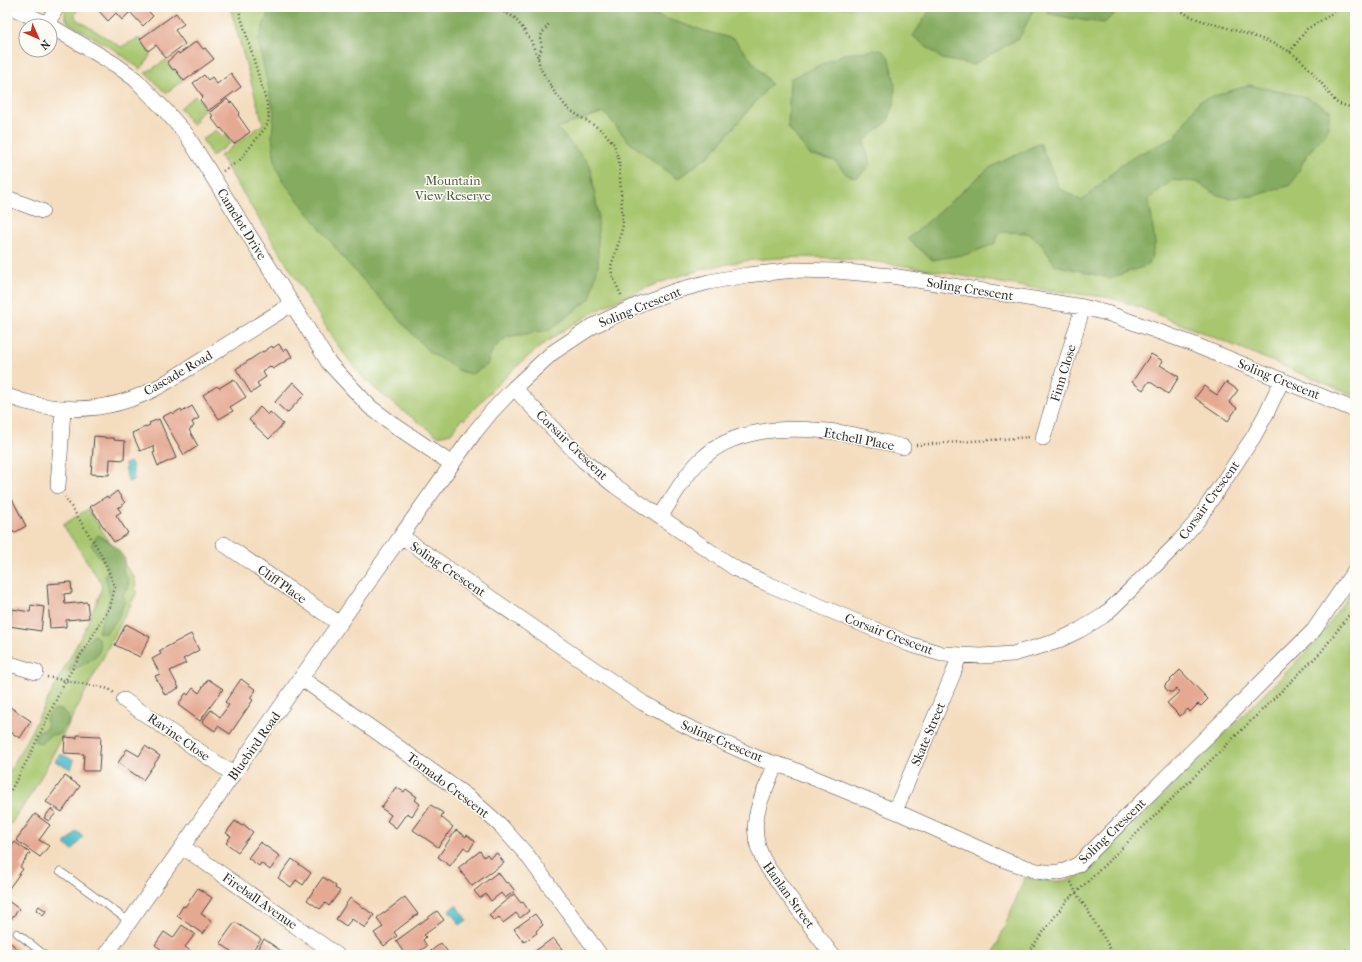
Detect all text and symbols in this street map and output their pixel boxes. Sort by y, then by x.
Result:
north arrow [18,18,58,58]
text: N [37,37,52,53]
park label: Mountain View Reserve [414,173,492,203]
street label: Camelot Drive [214,186,270,263]
street label: Soling Crescent [926,275,1015,303]
street label: Soling Crescent [597,284,684,330]
street label: Finn Close [1047,342,1079,403]
street label: Cascade Road [141,347,216,399]
street label: Soling Crescent [1236,356,1323,402]
street label: Corsair Crescent [533,407,611,483]
street label: Etchell Place [822,425,896,453]
street label: Corsair Crescent [1175,458,1243,542]
street label: Soling Crescent [408,538,489,600]
street label: Cliff Place [255,562,310,607]
street label: Corsair Crescent [843,610,936,658]
street label: Skate Street [908,700,948,768]
street label: Bluebird Road [225,708,284,783]
street label: Ravine Close [145,710,213,764]
street label: Soling Crescent [679,717,766,765]
street label: Tornado Crescent [404,749,492,821]
street label: Soling Crescent [1075,795,1149,867]
street label: Hanlan Street [760,859,818,931]
street label: Fireball Avenue [220,870,301,933]

